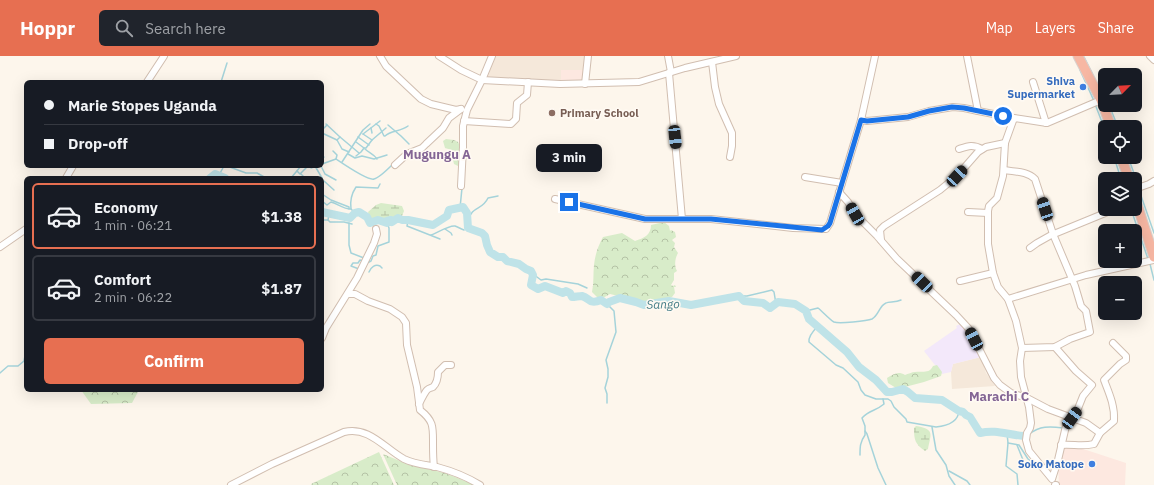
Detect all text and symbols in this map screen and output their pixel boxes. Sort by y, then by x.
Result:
search box [99,10,379,46]
text: Hoppr [20,16,75,40]
icon: search [113,17,135,39]
text: Search here [145,19,226,38]
text: Map [986,19,1013,37]
text: Layers [1035,19,1076,37]
text: Share [1098,19,1134,37]
north arrow [1098,68,1142,112]
map controls [1098,68,1142,320]
place label: Shiva Supermarket [1007,74,1075,101]
marker: Shiva Supermarket [1078,82,1088,92]
text: Marie Stopes Uganda [68,96,217,115]
place label: Primary School [560,106,639,120]
route start [994,107,1012,125]
marker: Primary School [547,108,557,118]
button: locate [1098,120,1142,164]
car [668,124,682,150]
text: Drop-off [68,134,128,153]
callout: 3 min [536,144,602,172]
district label: Mugungu A [403,146,471,163]
text: 3 min [552,149,586,166]
car [944,163,970,189]
button: layers [1098,172,1142,216]
route end [560,193,578,211]
car [1036,196,1054,222]
icon: car [46,198,82,234]
text: Economy [94,198,158,217]
car [844,201,866,227]
text: $1.38 [261,207,302,226]
text: 1 min · 06:21 [94,217,172,234]
button: + [1098,224,1142,268]
car [909,269,935,295]
icon: car [46,270,82,306]
text: Comfort [94,270,151,289]
button: − [1098,276,1142,320]
text: $1.87 [261,279,302,298]
text: 2 min · 06:22 [94,289,172,306]
water label: Sango [646,296,680,312]
car [963,326,985,352]
button: Confirm [44,338,304,384]
district label: Marachi C [969,388,1030,405]
car [1060,405,1084,431]
place label: Soko Matope [1018,457,1084,471]
marker: Soko Matope [1087,459,1097,469]

